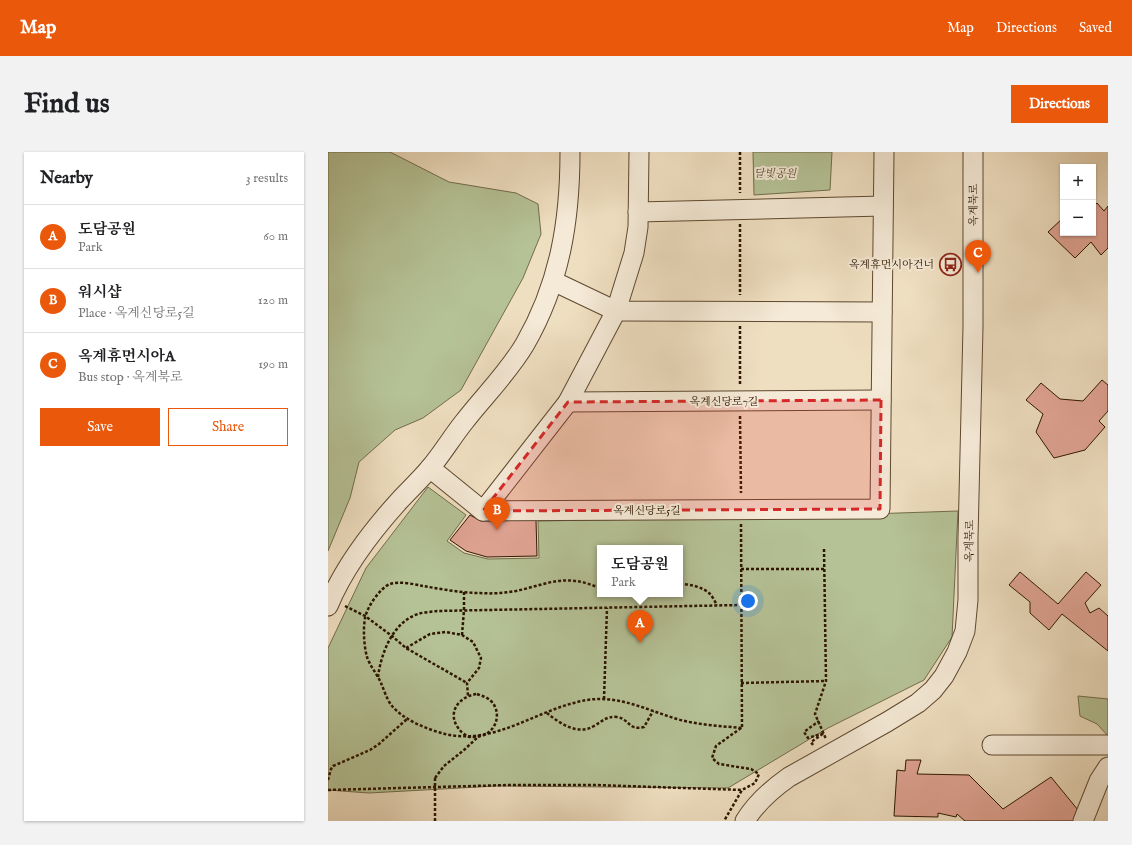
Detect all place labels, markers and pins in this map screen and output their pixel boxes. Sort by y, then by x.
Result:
pin: C [965,240,991,273]
bus stop icon: 옥계휴먼시아건너 [937,251,963,277]
place label: 옥계휴먼시아건너 [849,258,934,272]
pin: B [484,497,510,530]
pin: A [627,610,653,643]

